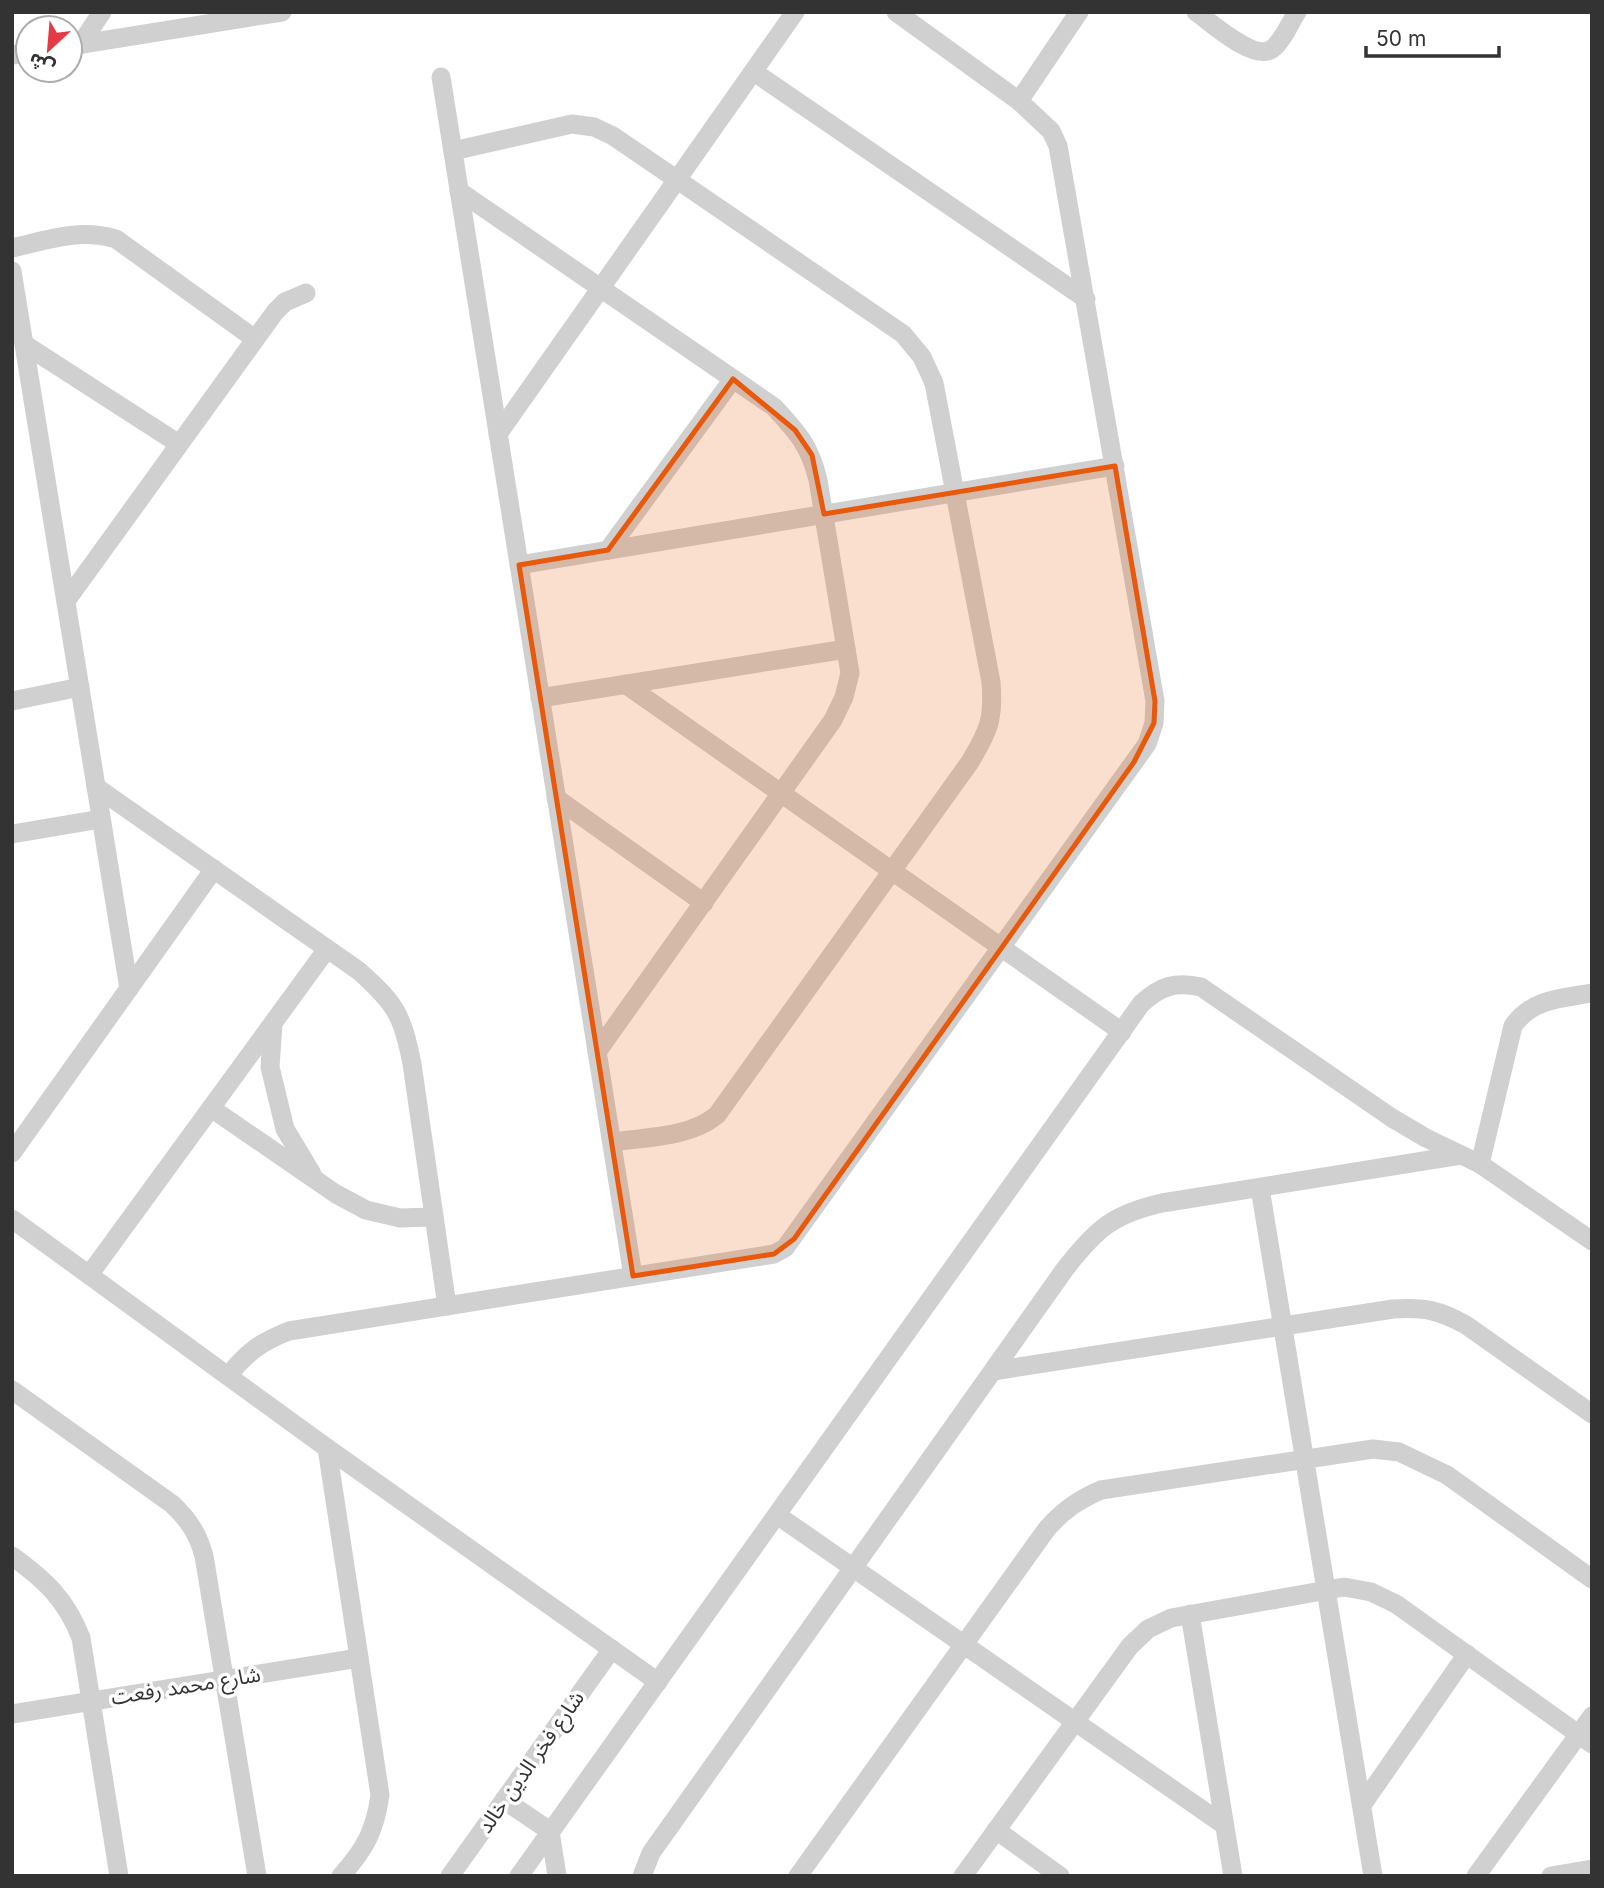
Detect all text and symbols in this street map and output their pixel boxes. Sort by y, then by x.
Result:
north arrow [14,14,84,84]
scale bar [1366,14,1499,58]
text: 50 m [1376,26,1426,51]
text: ش [25,48,59,80]
street label: شارع محمد رفعت [109,1661,263,1713]
street label: شارع فخر الدين خالد [472,1686,591,1839]

